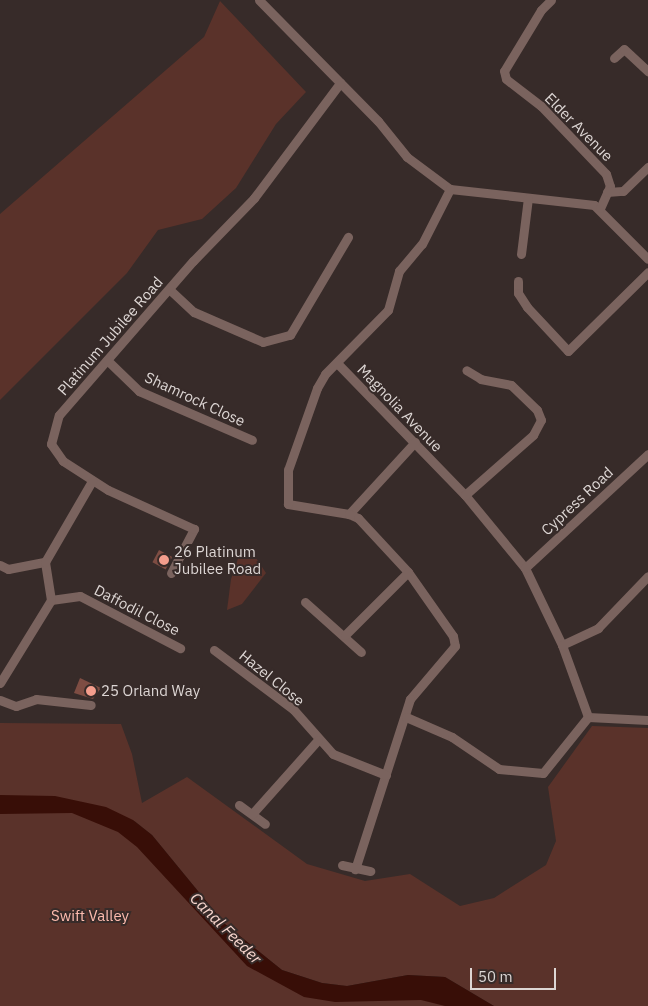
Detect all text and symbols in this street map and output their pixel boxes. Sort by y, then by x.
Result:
street label: Elder Avenue [541,89,617,165]
street label: Platinum Jubilee Road [54,273,166,399]
street label: Magnolia Avenue [354,361,446,455]
street label: Shamrock Close [142,368,248,430]
street label: Cypress Road [537,463,617,539]
place label: 26 Platinum Jubilee Road [174,542,261,577]
marker: 26 Platinum Jubilee Road [158,554,170,566]
street label: Daffodil Close [91,581,183,639]
street label: Hazel Close [236,646,308,710]
place label: 25 Orland Way [101,682,200,700]
marker: 25 Orland Way [85,685,97,697]
water label: Canal Feeder [186,888,266,968]
park label: Swift Valley [51,907,129,925]
scale bar [473,958,559,990]
text: 50 m [478,967,513,986]

